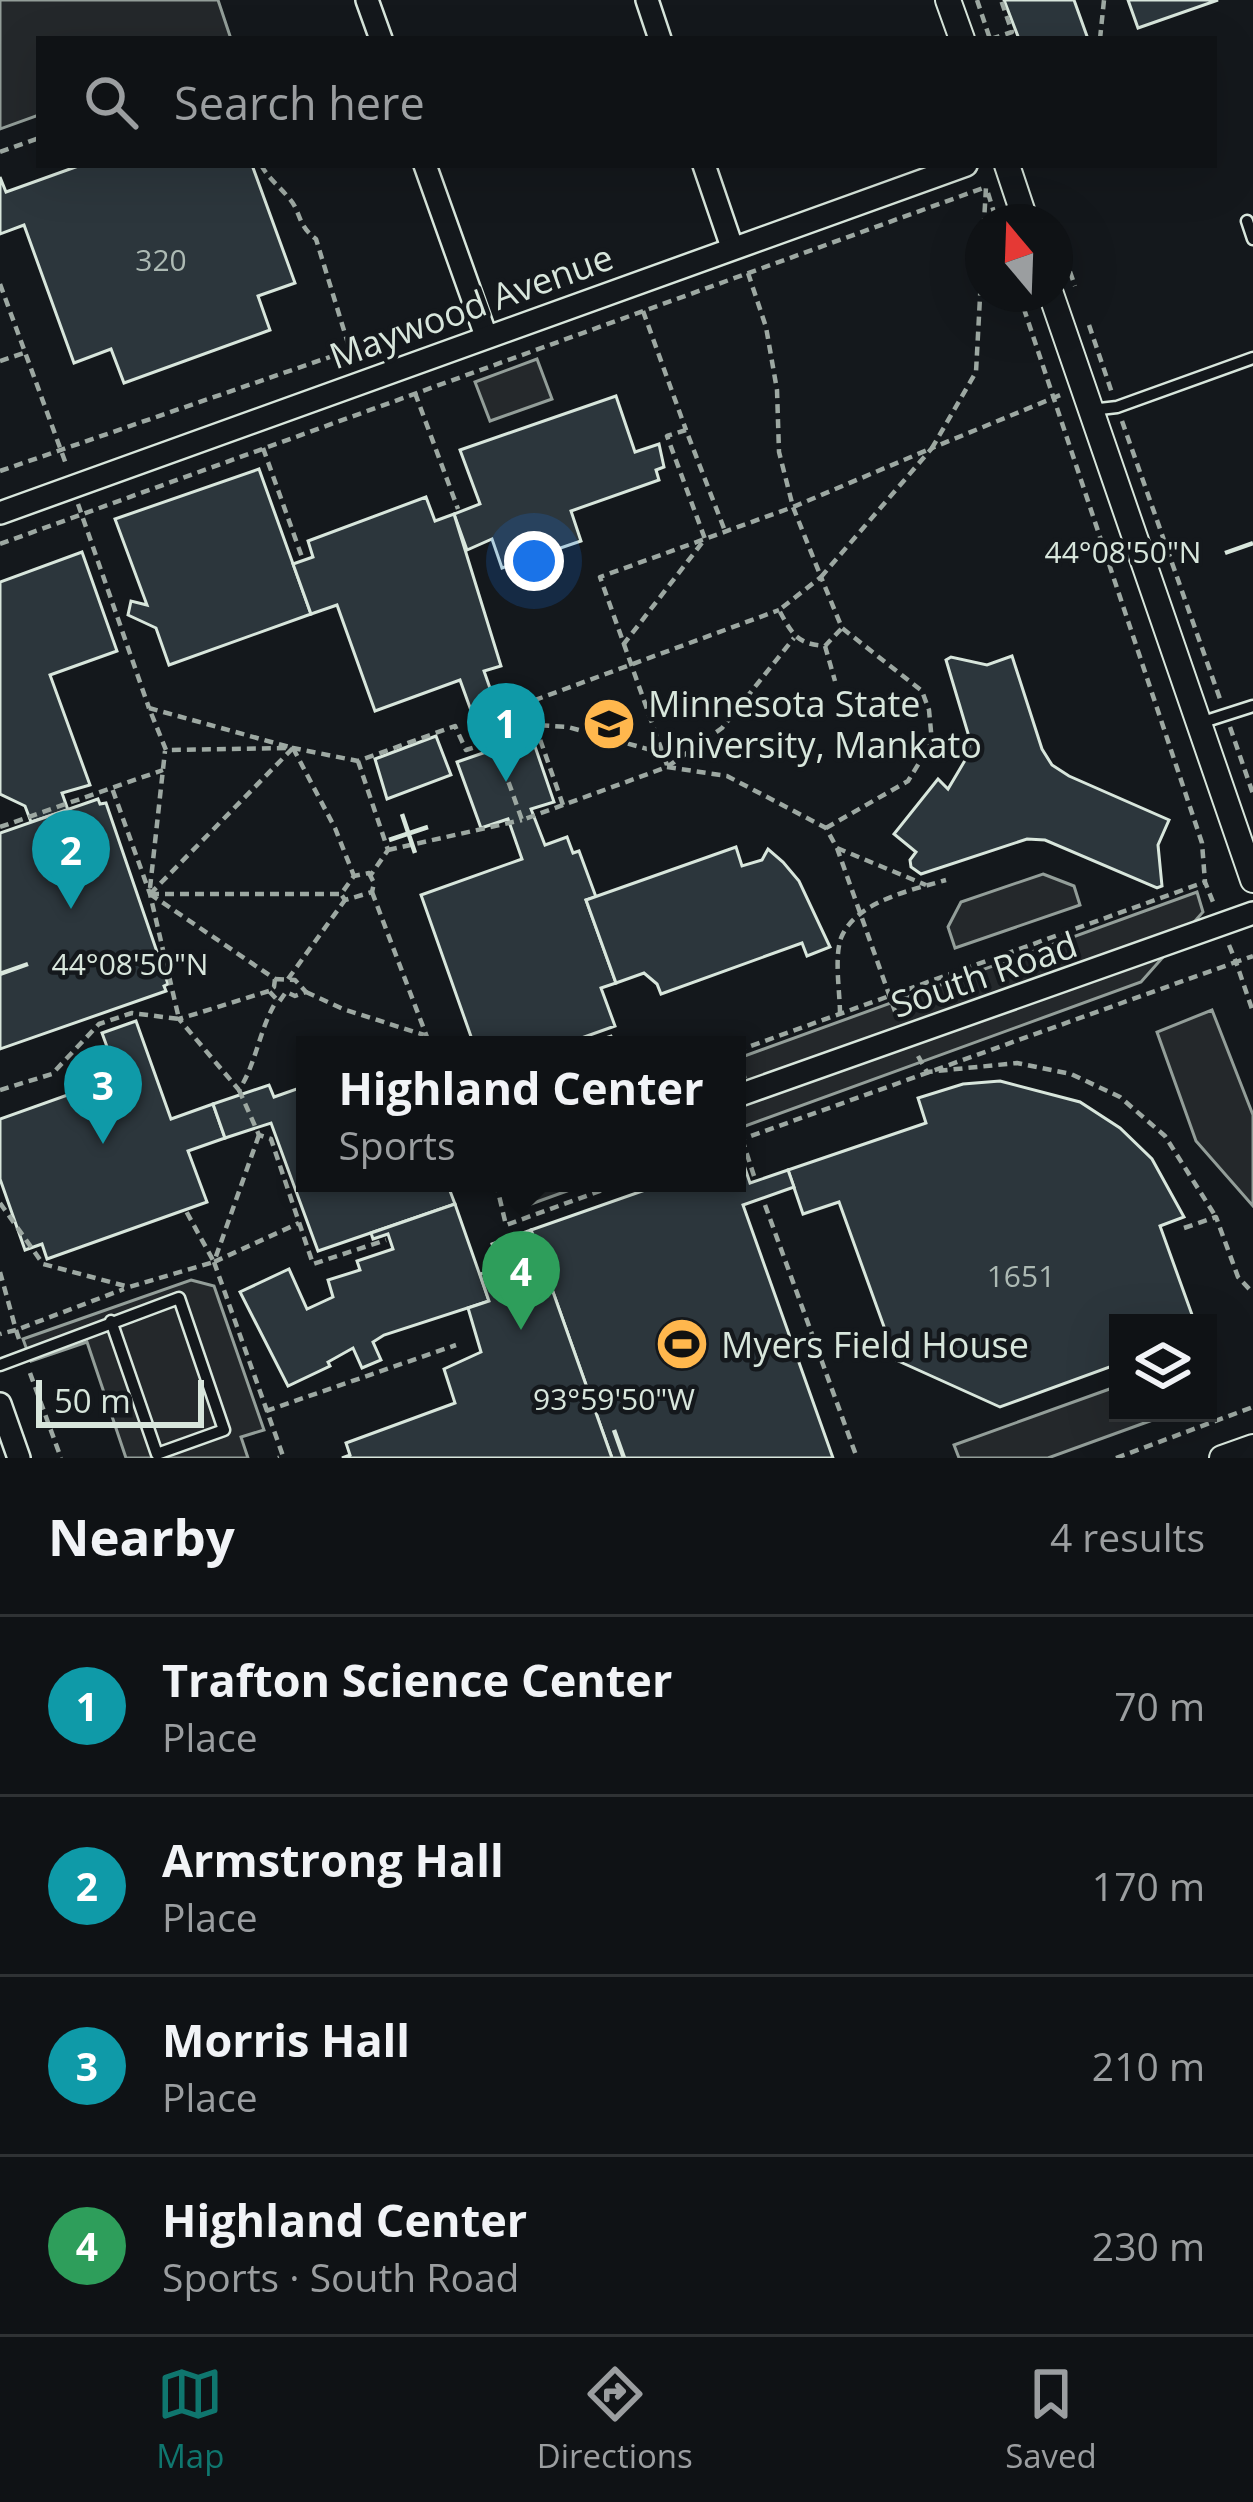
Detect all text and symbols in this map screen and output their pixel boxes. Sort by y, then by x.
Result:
search box [36,36,1217,168]
icon: search [78,69,144,135]
text: Search here [174,72,425,133]
north arrow [965,204,1073,312]
street label: Maywood Avenue [322,232,620,380]
house number: 320 [135,239,187,280]
your location [504,531,564,591]
text: 44°08'50"N [1045,531,1201,572]
place label: Minnesota State University, Mankato [648,679,982,769]
pin: 1 [467,683,545,782]
school or university icon: Minnesota State University, Mankato [581,696,637,752]
pin: 2 [32,810,110,909]
street label: South Road [884,919,1084,1029]
text: 44°08'50"N [52,943,208,984]
popup [296,1036,746,1192]
pin: 3 [64,1045,142,1144]
text: Highland Center [338,1057,704,1118]
text: Sports [338,1118,456,1171]
pin: 4 [482,1231,560,1330]
house number: 1651 [987,1255,1055,1296]
map controls [1109,1314,1217,1422]
button: layers [1109,1314,1217,1422]
sports icon: Myers Field House [654,1316,710,1372]
place label: Myers Field House [721,1320,1029,1369]
scale bar [36,1374,204,1427]
text: 50 m [54,1378,131,1423]
text: 93°59'50"W [533,1378,695,1419]
text: Nearby [48,1501,235,1571]
text: 4 results [1050,1510,1205,1563]
text: Trafton Science Center [162,1649,672,1710]
text: 1 [76,1679,98,1732]
text: 70 m [1114,1679,1205,1732]
text: Place [162,1710,258,1763]
text: Armstrong Hall [162,1829,504,1890]
text: 2 [76,1859,98,1912]
text: 170 m [1092,1859,1205,1912]
text: Place [162,1890,258,1943]
text: Morris Hall [162,2009,410,2070]
text: 3 [76,2039,98,2092]
text: 210 m [1092,2039,1205,2092]
text: Place [162,2070,258,2123]
text: Highland Center [162,2189,527,2250]
text: 4 [76,2219,98,2272]
text: 230 m [1092,2219,1205,2272]
text: Sports · South Road [162,2250,519,2303]
tab: Map [156,2361,224,2478]
tab: Directions [537,2361,693,2478]
tab: Saved [1005,2361,1097,2478]

